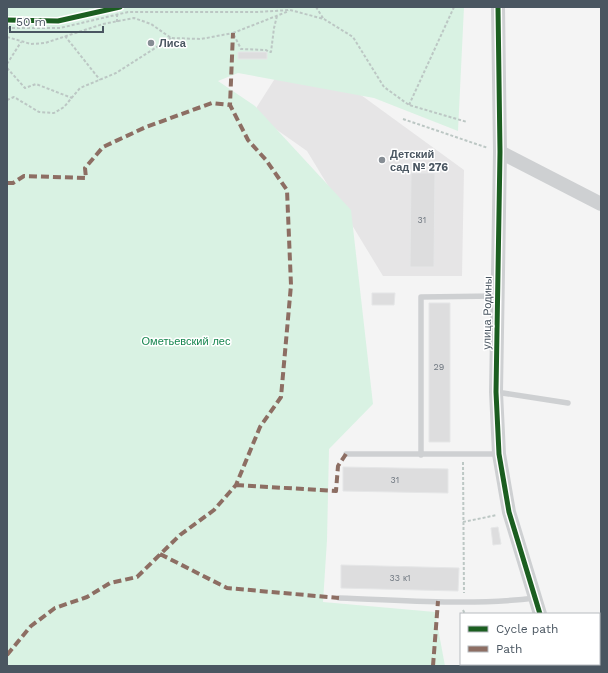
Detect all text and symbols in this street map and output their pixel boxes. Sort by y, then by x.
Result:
scale bar [10,8,103,34]
text: 50 m [16,15,46,29]
place label: Лиса [159,37,187,50]
marker: Лиса [146,38,156,48]
place label: Детский сад № 276 [390,148,448,174]
marker: Детский сад № 276 [377,155,387,165]
house number: 31 [418,215,426,225]
street label: улица Родины [480,276,495,350]
park label: Ометьевский лес [142,335,231,348]
house number: 29 [434,362,444,372]
house number: 31 [391,475,399,485]
house number: 33 к1 [389,573,411,583]
legend [460,613,600,665]
text: Cycle path [496,622,558,636]
text: Path [496,642,522,656]

